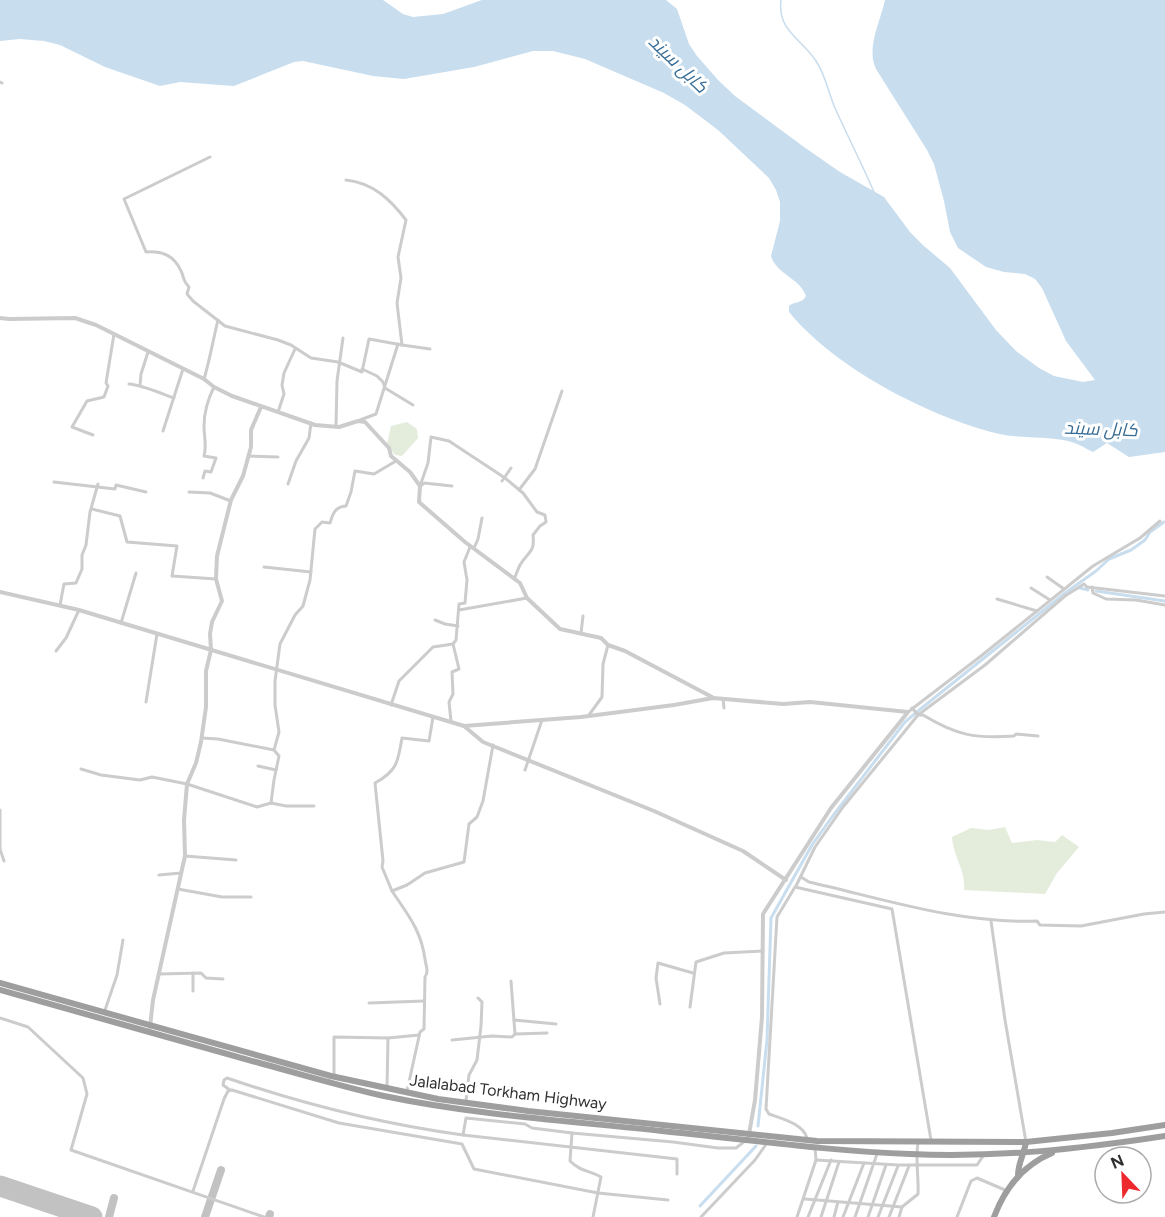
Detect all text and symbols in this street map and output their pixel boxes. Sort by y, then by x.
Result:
water label: کابل سيند [644,31,713,98]
water label: کابل سيند [1064,417,1139,441]
street label: Jalalabad Torkham Highway [408,1070,608,1114]
north arrow [1093,1145,1153,1205]
text: N [1108,1150,1127,1173]

